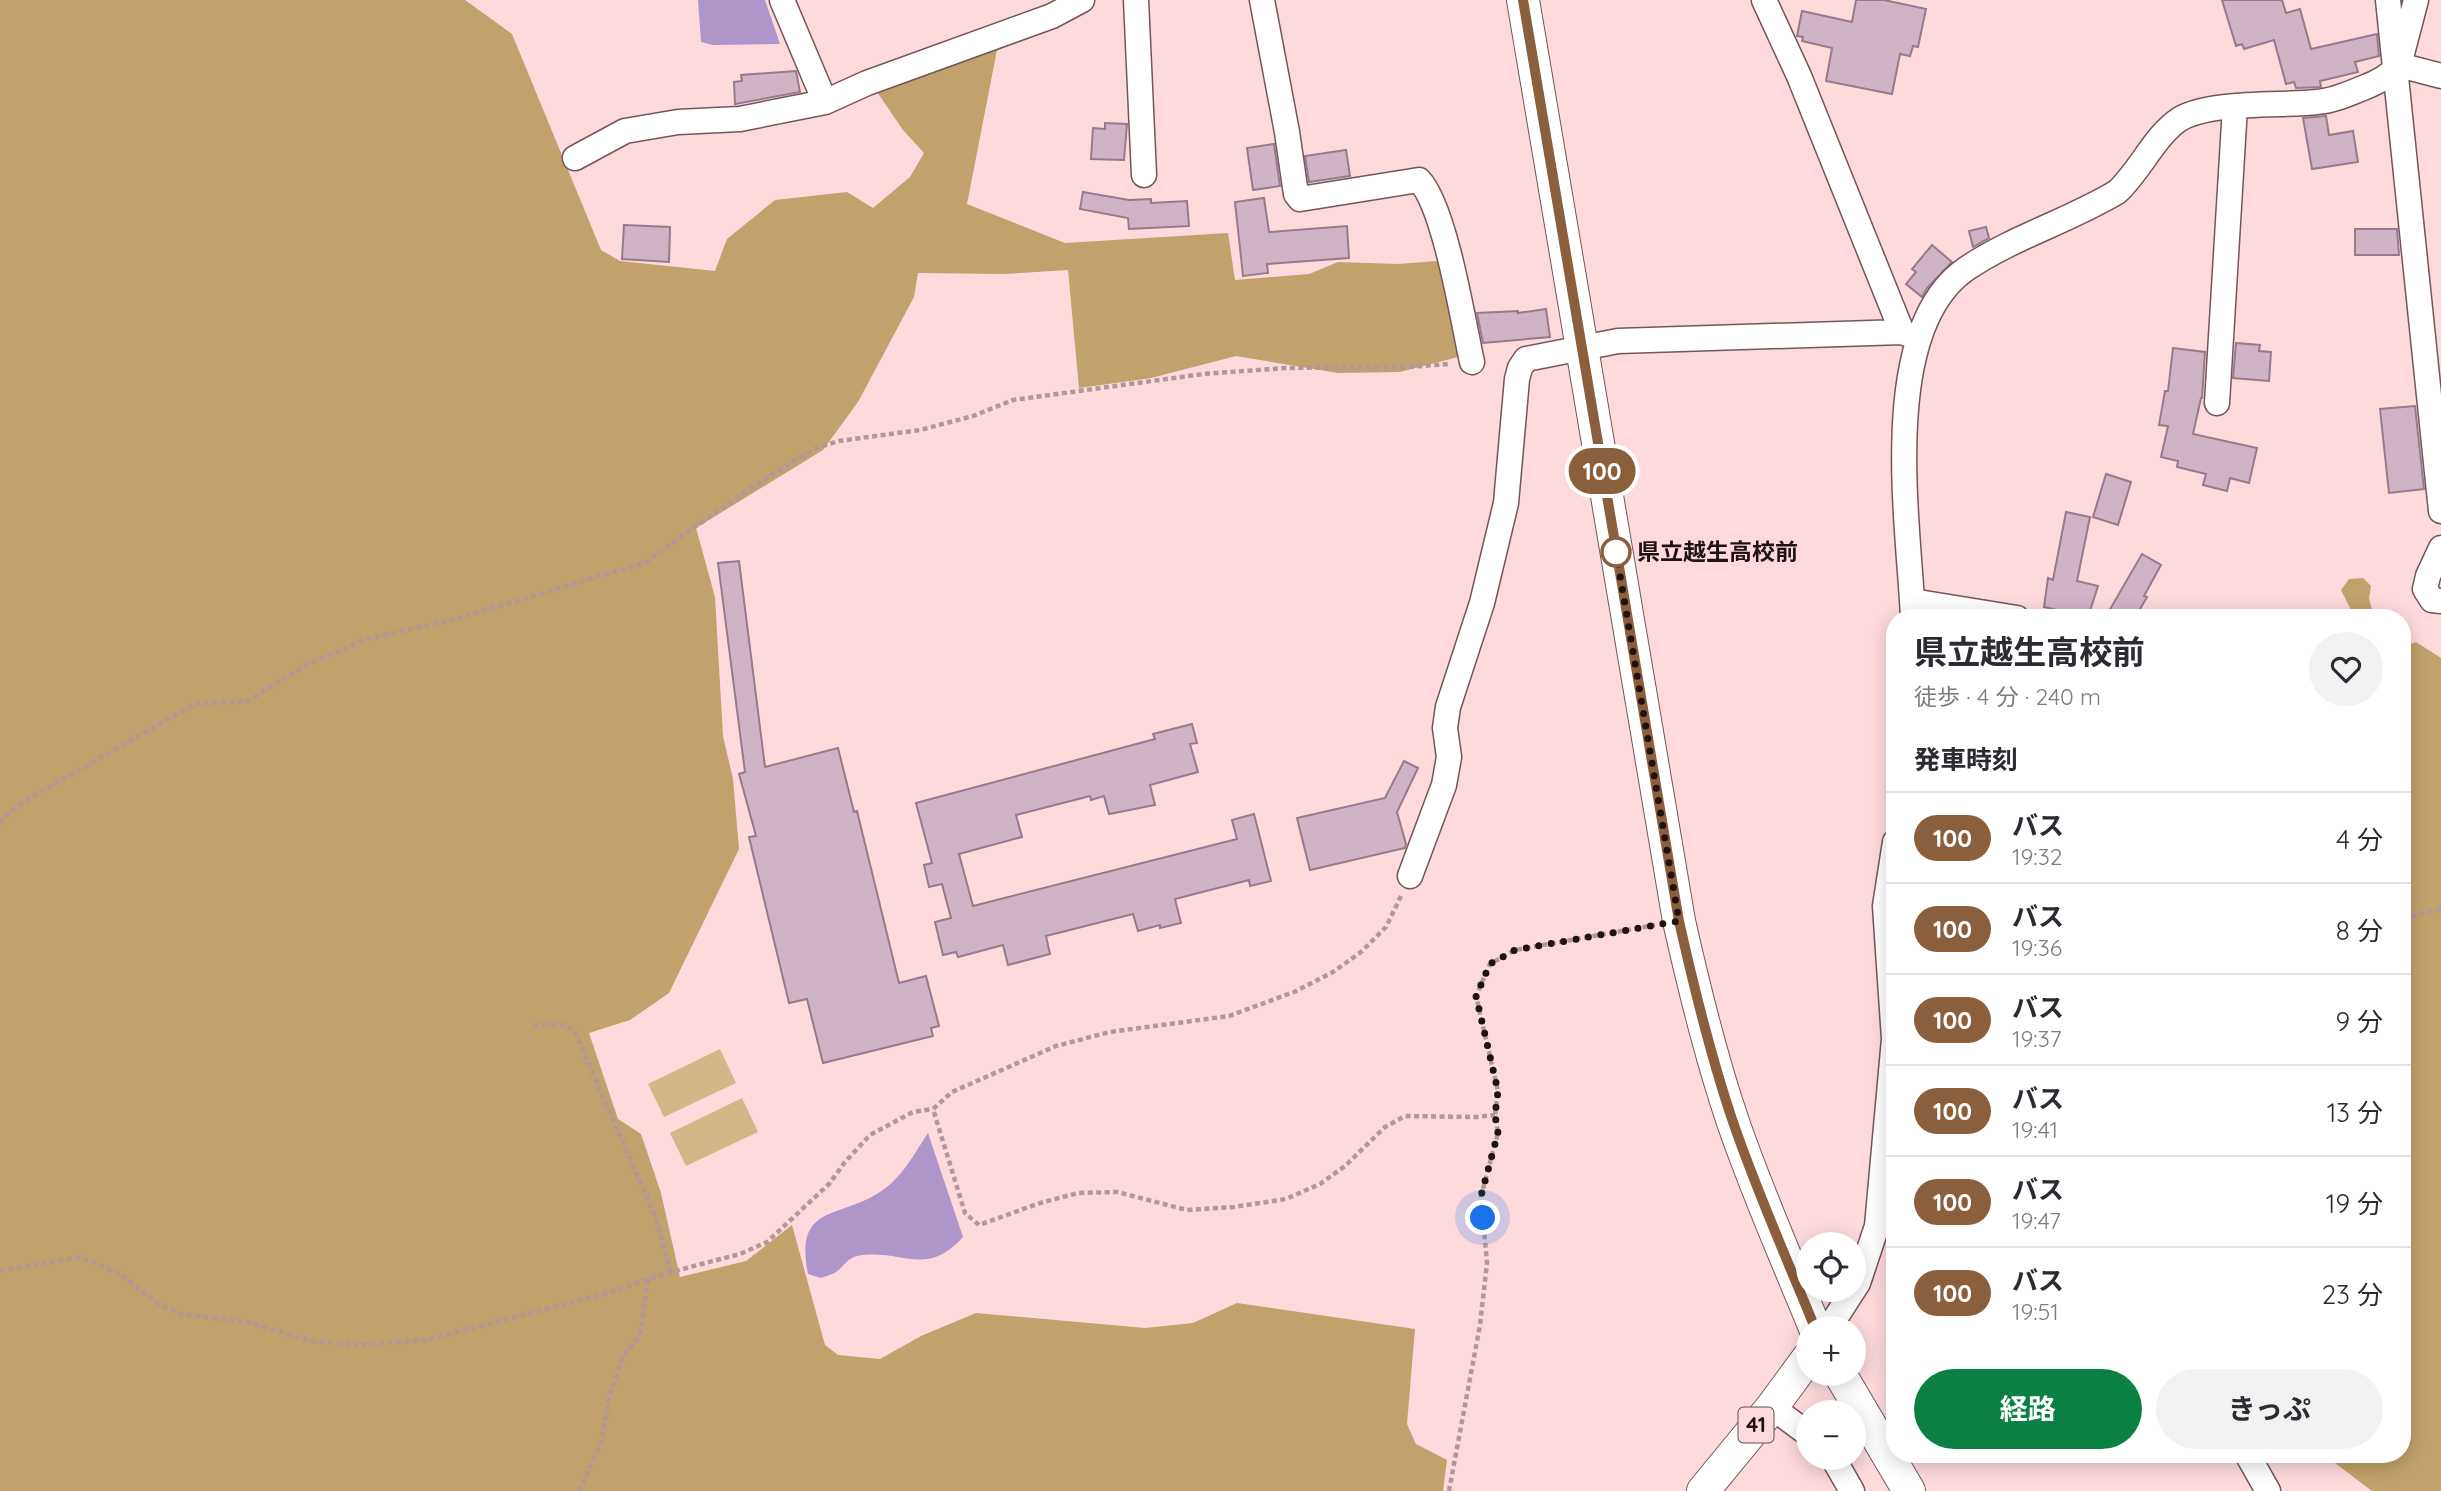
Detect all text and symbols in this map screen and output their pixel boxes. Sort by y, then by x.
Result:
line badge: 100 [1562,448,1642,494]
text: 100 [1583,456,1621,486]
marker: 県立越生高校前 [1601,537,1631,567]
place label: 県立越生高校前 [1637,537,1798,566]
text: 県立越生高校前 [1914,631,2145,672]
button: heart [2309,632,2383,706]
text: 徒歩 · 4 分 · 240 m [1914,682,2101,711]
text: 発車時刻 [1914,743,2018,776]
text: バス [2012,809,2064,842]
text: 100 [1933,823,1972,853]
text: 4 分 [2336,823,2383,856]
text: 19:32 [2012,842,2062,871]
text: バス [2012,900,2064,933]
text: 100 [1933,914,1972,944]
text: 8 分 [2336,914,2383,947]
text: 19:36 [2012,933,2062,962]
text: バス [2012,991,2064,1024]
text: 100 [1933,1005,1972,1035]
text: 9 分 [2335,1005,2383,1038]
text: 19:37 [2012,1024,2062,1053]
text: バス [2012,1082,2064,1115]
text: 100 [1933,1096,1972,1126]
text: 13 分 [2327,1096,2383,1129]
text: 19:41 [2012,1115,2058,1144]
text: バス [2012,1173,2064,1206]
text: 100 [1933,1187,1972,1217]
text: 19 分 [2326,1187,2383,1220]
your location [1465,1200,1500,1235]
text: 19:47 [2012,1206,2061,1235]
map controls [1796,1232,1866,1470]
button: locate [1796,1232,1866,1302]
text: バス [2012,1264,2064,1297]
text: 100 [1933,1278,1972,1308]
text: 23 分 [2322,1278,2383,1311]
text: 19:51 [2012,1297,2059,1326]
button: + [1796,1316,1866,1386]
button: 経路 [1914,1369,2142,1449]
button: きっぷ [2156,1369,2383,1449]
button: − [1796,1400,1866,1470]
road number: 41 [1738,1408,1774,1442]

